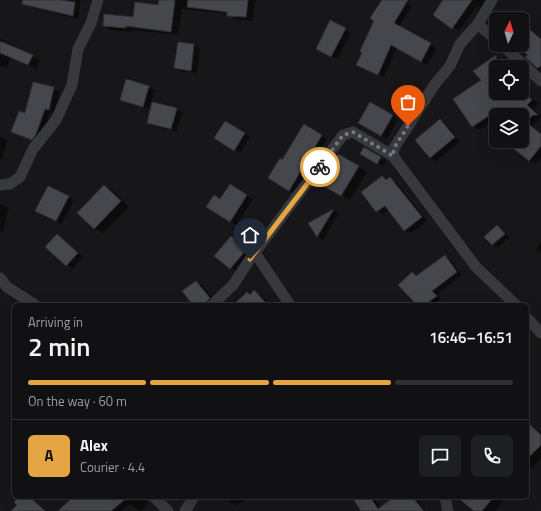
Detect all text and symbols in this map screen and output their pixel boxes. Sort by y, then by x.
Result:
north arrow [489,12,529,52]
map controls [489,12,529,148]
button: locate [489,60,529,100]
pin [391,85,425,126]
icon: bag [397,91,419,113]
button: layers [489,108,529,148]
courier [300,147,340,187]
icon: bike [309,156,331,178]
pin [233,218,267,259]
icon: home [239,224,261,246]
text: Arriving in [28,312,83,332]
text: 16:46–16:51 [429,326,513,349]
text: 2 min [28,327,91,366]
text: On the way · 60 m [28,391,127,411]
text: Alex [80,434,108,457]
button: chat [419,435,461,477]
button: phone [471,435,513,477]
text: A [44,444,54,467]
text: Courier · 4.4 [80,457,145,477]

